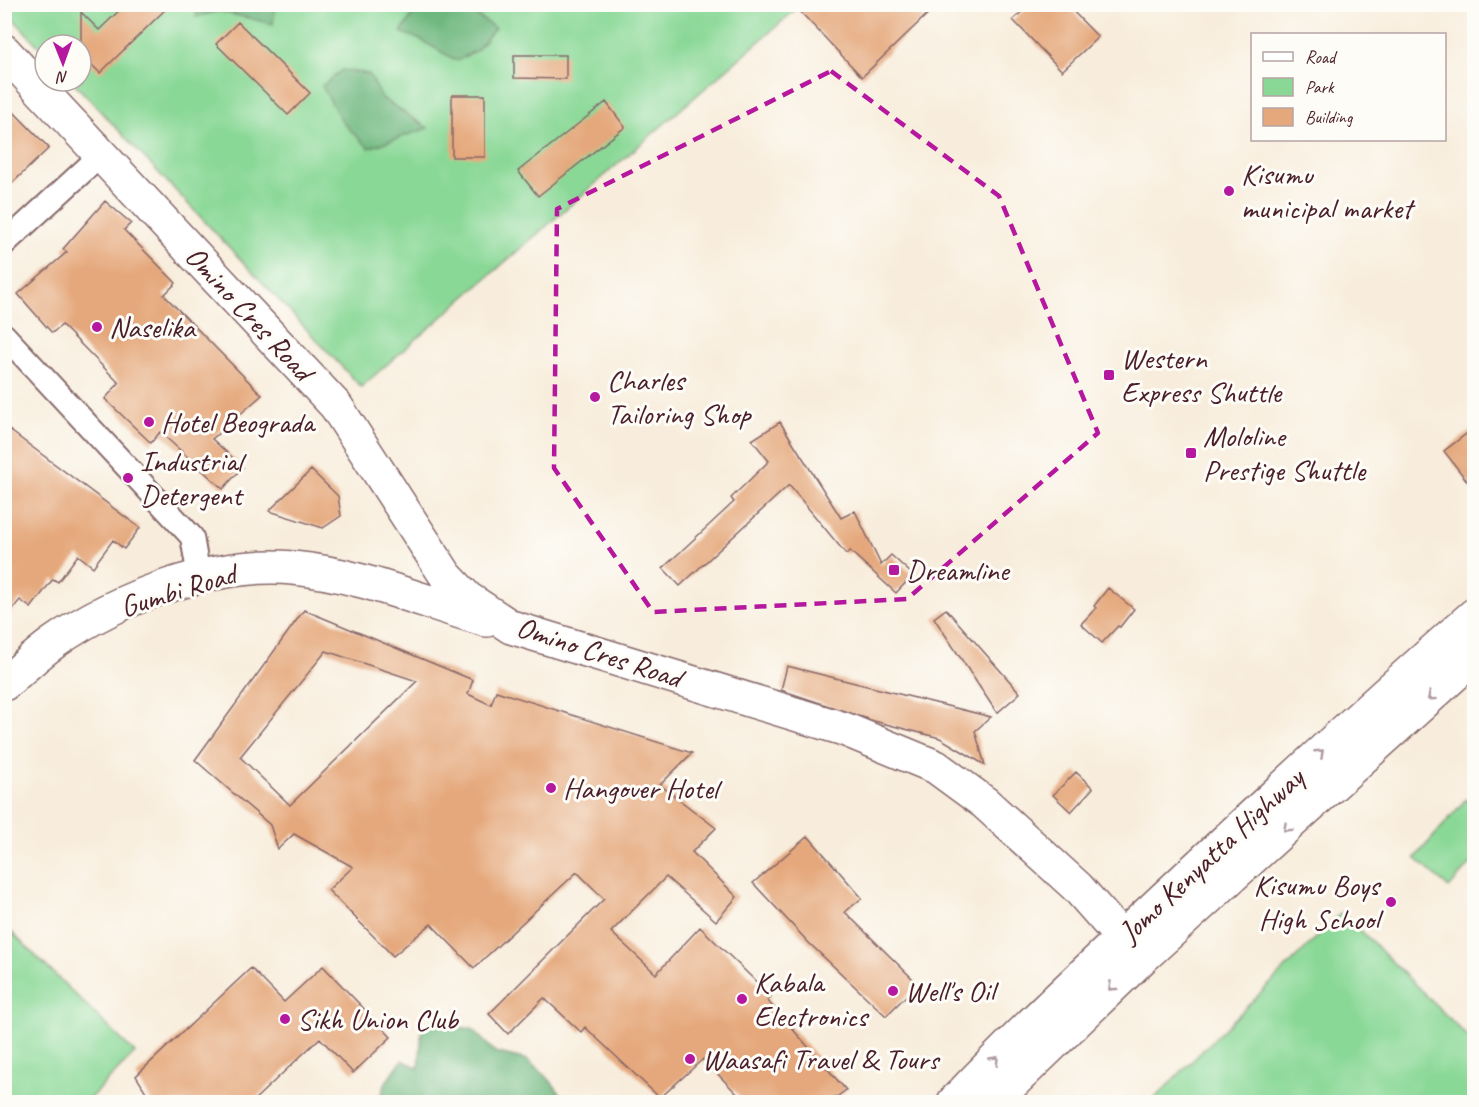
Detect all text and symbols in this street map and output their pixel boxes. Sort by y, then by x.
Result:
north arrow [33,33,93,93]
legend [1251,33,1446,141]
text: Road [1305,46,1338,68]
text: N [55,67,68,87]
text: Park [1305,76,1335,98]
text: Building [1305,106,1354,128]
place label: Kisumu municipal market [1241,155,1416,227]
marker: Kisumu municipal market [1222,184,1236,198]
street label: Omino Cres Road [177,238,324,391]
place label: Naselika [109,308,197,346]
marker: Naselika [90,320,104,334]
place label: Western Express Shuttle [1121,339,1283,411]
place label: Charles Tailoring Shop [607,361,752,433]
marker: Western Express Shuttle [1102,368,1116,382]
marker: Charles Tailoring Shop [588,390,602,404]
place label: Hotel Beograda [161,403,316,441]
marker: Hotel Beograda [142,415,156,429]
place label: Mololine Prestige Shuttle [1203,417,1367,489]
place label: Industrial Detergent [140,442,247,514]
marker: Mololine Prestige Shuttle [1184,446,1198,460]
marker: Industrial Detergent [121,471,135,485]
place label: Dreamline [906,551,1011,589]
street label: Gumbi Road [116,553,244,626]
marker: Dreamline [887,563,901,577]
street label: Omino Cres Road [512,608,690,698]
one-way arrow [1428,690,1438,701]
one-way arrow [1313,749,1323,760]
street label: Jomo Kenyatta Highway [1109,757,1314,952]
place label: Hangover Hotel [563,769,723,807]
marker: Hangover Hotel [544,781,558,795]
one-way arrow [1283,821,1294,832]
place label: Kisumu Boys High School [1253,866,1384,938]
marker: Kisumu Boys High School [1384,895,1398,909]
place label: Kabala Electronics [754,963,870,1035]
place label: Well's Oil [905,972,999,1010]
one-way arrow [1108,980,1119,991]
marker: Well's Oil [886,984,900,998]
marker: Kabala Electronics [735,992,749,1006]
place label: Sikh Union Club [297,1000,460,1038]
marker: Sikh Union Club [278,1012,292,1026]
place label: Waasafi Travel & Tours [702,1040,941,1078]
marker: Waasafi Travel & Tours [683,1052,697,1066]
one-way arrow [988,1057,999,1067]

